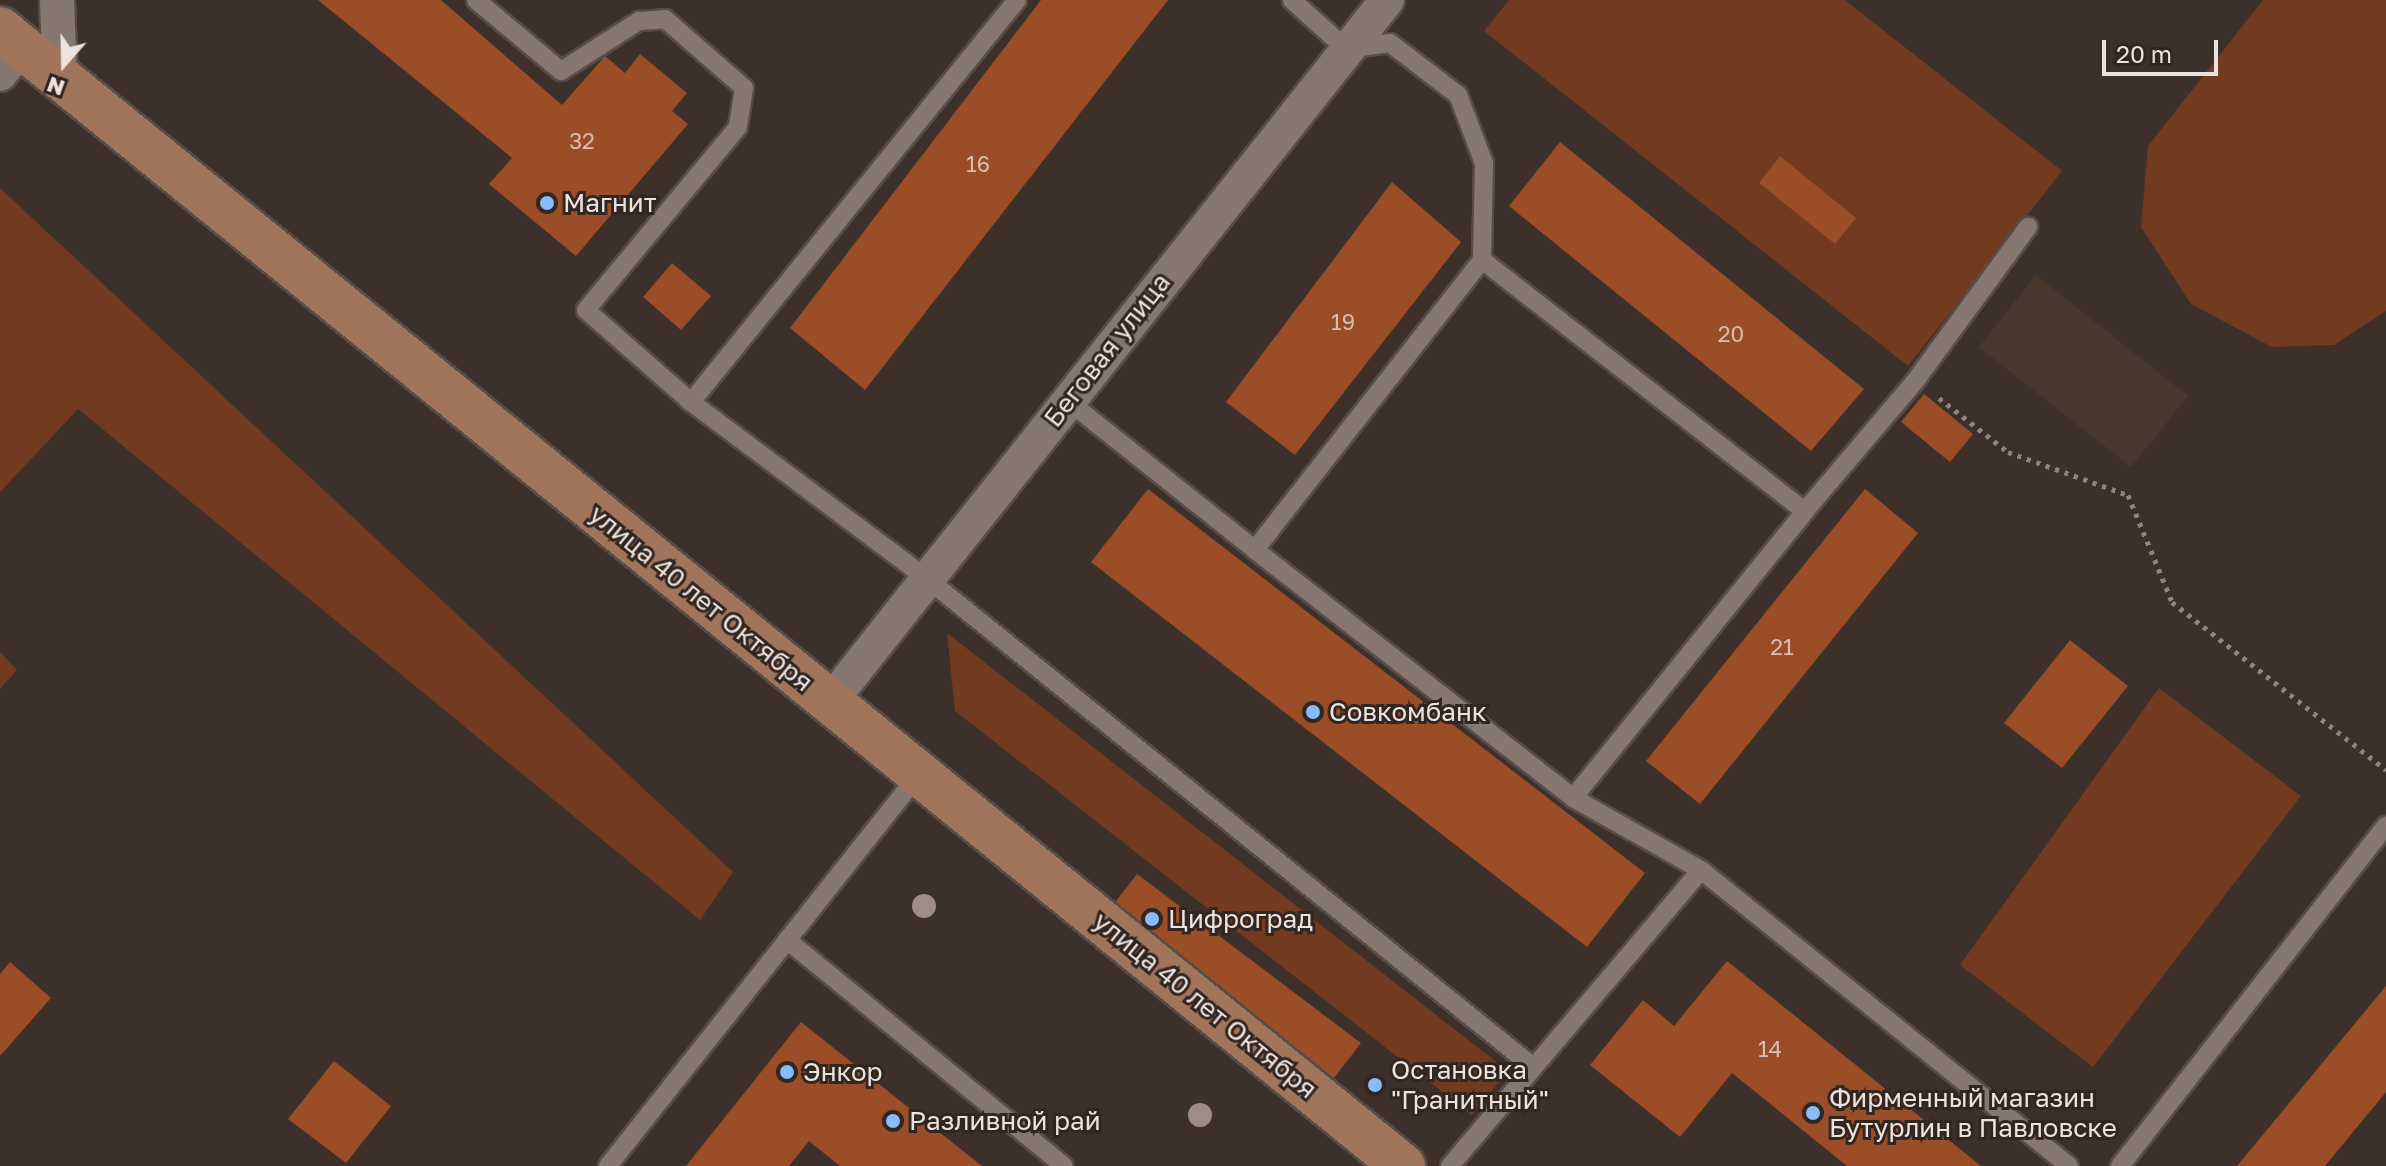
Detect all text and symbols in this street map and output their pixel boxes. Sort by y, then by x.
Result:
north arrow [24,24,104,104]
scale bar [2106,24,2222,74]
text: 20 m [2116,39,2172,68]
text: N [43,71,68,103]
house number: 32 [569,128,595,154]
house number: 16 [966,151,990,177]
place label: Магнит [563,187,656,219]
marker: Магнит [538,194,556,212]
street label: Беговая улица [1037,267,1177,433]
house number: 19 [1331,309,1355,335]
house number: 20 [1718,321,1744,347]
street label: улица 40 лет Октября [583,498,819,698]
house number: 21 [1770,634,1794,660]
place label: Совкомбанк [1329,696,1487,728]
marker: Совкомбанк [1304,703,1322,721]
place label: Цифроград [1168,903,1313,935]
street label: улица 40 лет Октября [1087,905,1323,1105]
marker: Цифроград [1143,910,1161,928]
house number: 14 [1758,1036,1782,1062]
place label: Остановка "Гранитный" [1391,1054,1549,1116]
place label: Энкор [803,1056,883,1088]
marker: Энкор [778,1063,796,1081]
marker: Остановка "Гранитный" [1366,1076,1384,1094]
place label: Фирменный магазин Бутурлин в Павловске [1829,1082,2117,1144]
marker: Фирменный магазин Бутурлин в Павловске [1804,1104,1822,1122]
place label: Разливной рай [909,1105,1100,1137]
marker: Разливной рай [884,1112,902,1130]

